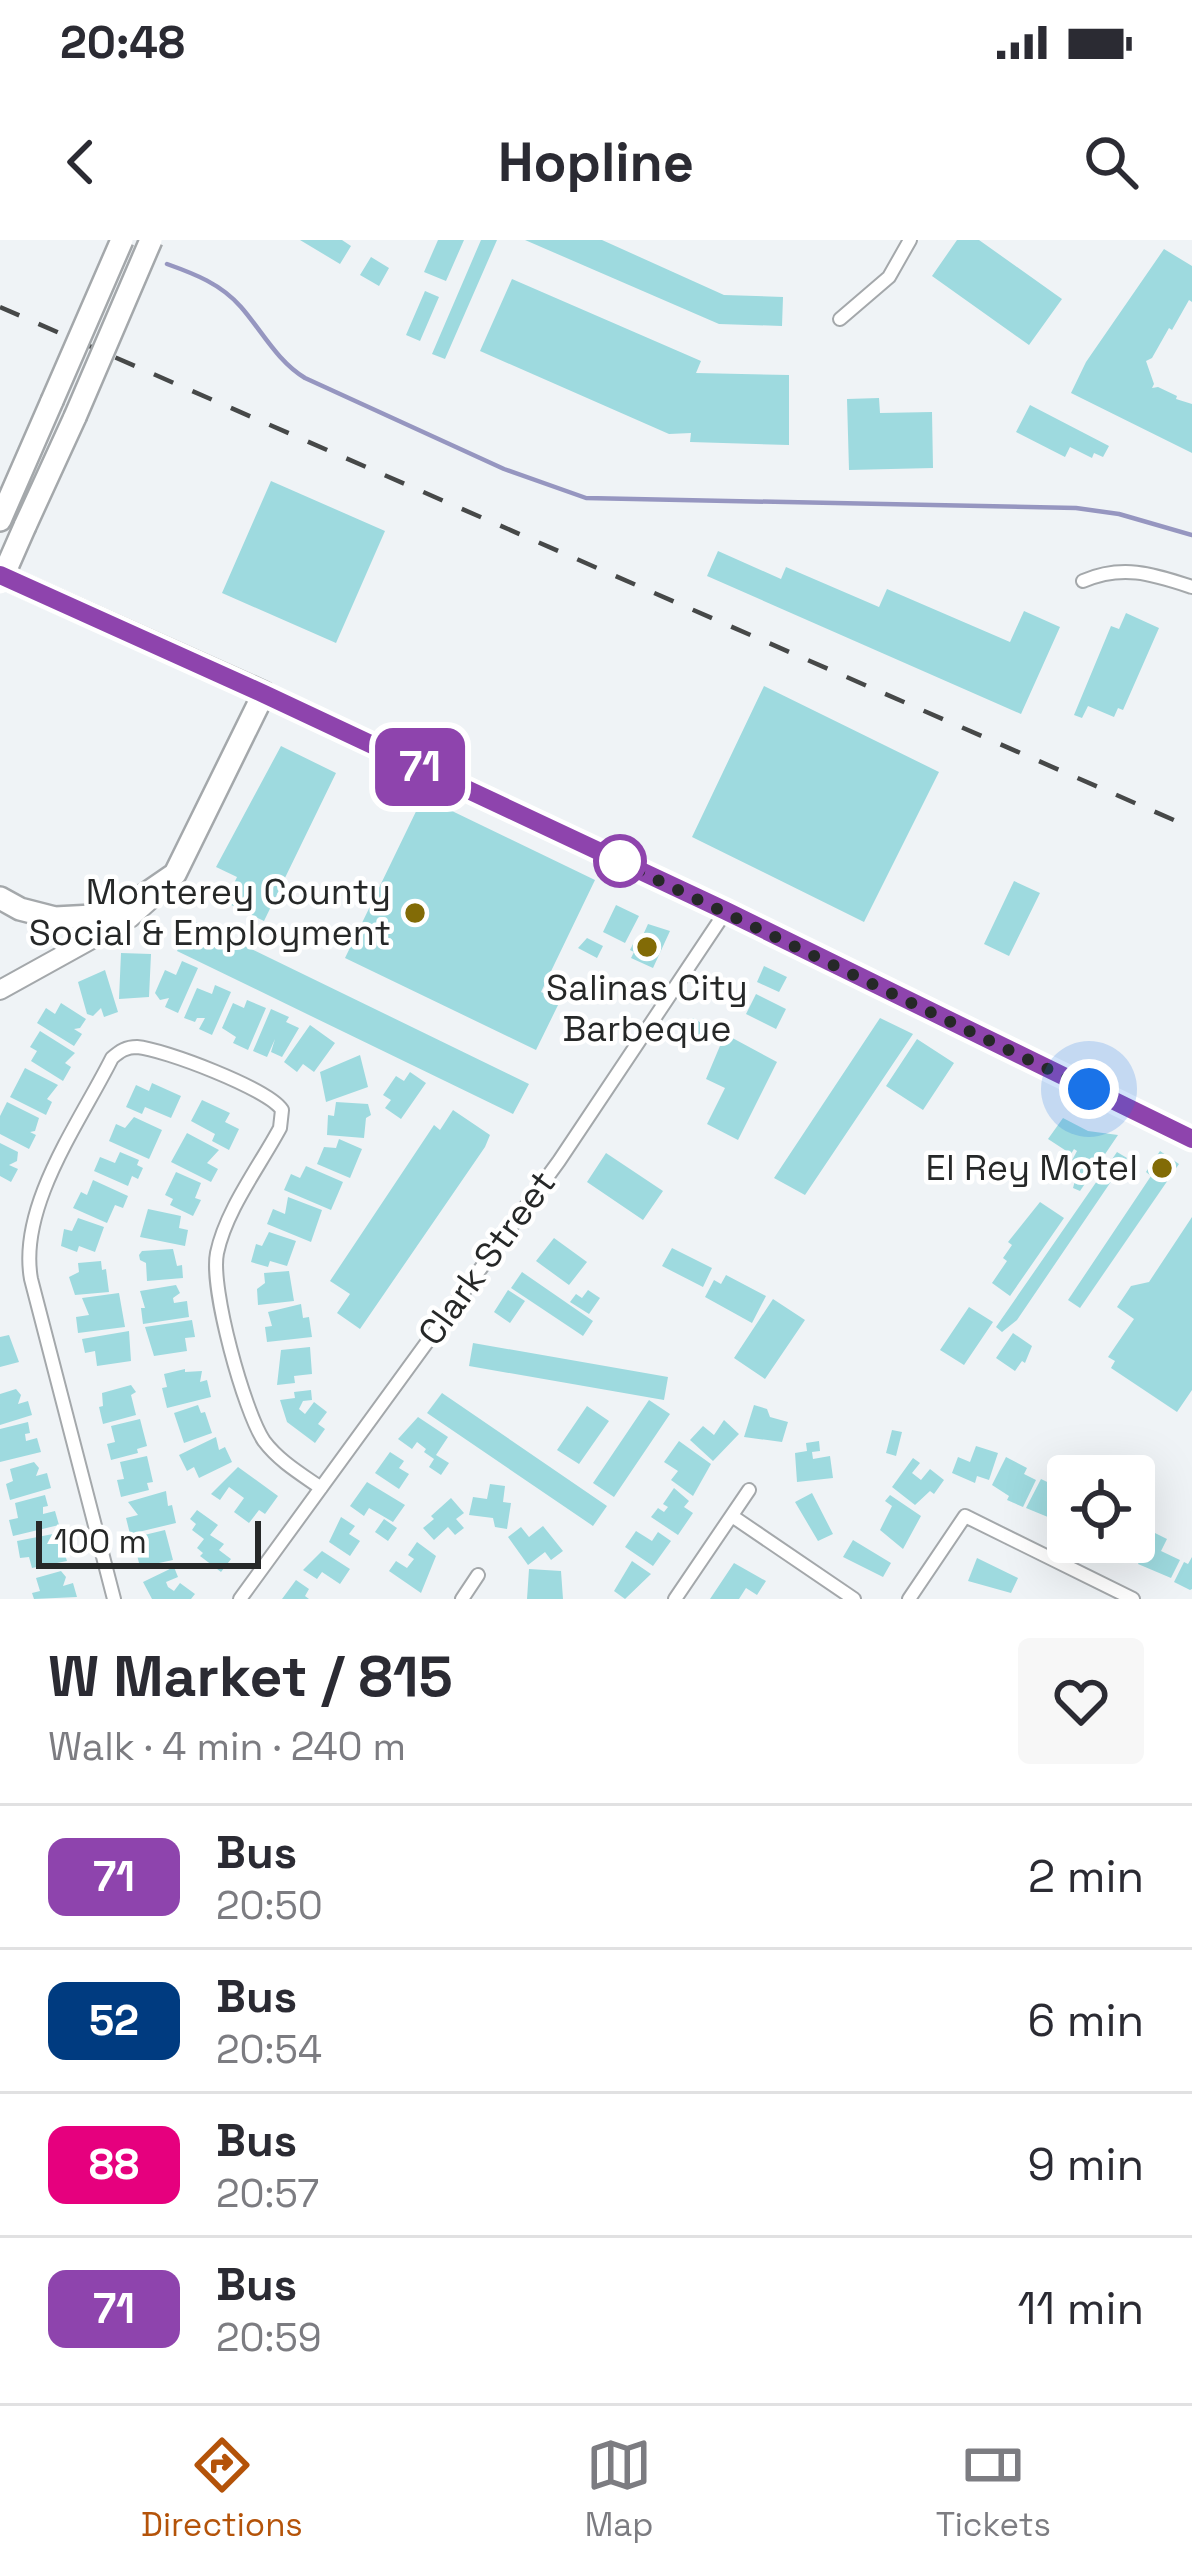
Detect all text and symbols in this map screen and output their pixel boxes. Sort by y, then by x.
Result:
text: 20:48 [60,14,185,71]
text: Hopline [498,128,694,197]
icon: back [48,129,114,195]
icon: search [1078,129,1144,195]
line badge: 71 [366,728,474,806]
text: 71 [399,740,441,793]
unlabelled marker [595,836,645,886]
place label: Monterey County Social & Employment [29,869,391,956]
marker: Monterey County Social & Employment [402,900,428,926]
marker: Salinas City Barbeque [634,934,660,960]
place label: Salinas City Barbeque [546,965,748,1052]
your location [1059,1059,1119,1119]
place label: El Rey Motel [926,1145,1138,1191]
marker: El Rey Motel [1149,1155,1175,1181]
street label: Clark Street [408,1162,566,1354]
map controls [1047,1455,1155,1563]
button: locate [1047,1455,1155,1563]
scale bar [36,1515,261,1568]
text: 100 m [54,1521,147,1563]
button: heart [1018,1638,1144,1764]
text: W Market / 815 [48,1640,453,1713]
text: Walk · 4 min · 240 m [48,1722,406,1771]
text: Bus [216,1824,297,1881]
text: 2 min [1028,1848,1144,1905]
text: 71 [93,1850,135,1903]
text: 20:50 [216,1881,323,1930]
text: Bus [216,1968,297,2025]
text: 6 min [1028,1992,1144,2049]
text: 52 [89,1994,139,2047]
text: 20:54 [216,2025,322,2074]
text: Bus [216,2112,297,2169]
text: 9 min [1028,2136,1144,2193]
text: 88 [89,2138,139,2191]
text: 20:57 [216,2169,319,2218]
text: Bus [216,2256,297,2313]
text: 11 min [1018,2280,1144,2337]
text: 71 [93,2282,135,2335]
text: 20:59 [216,2313,322,2362]
tab: Directions [141,2432,303,2546]
tab: Map [585,2432,654,2546]
tab: Tickets [936,2432,1051,2546]

